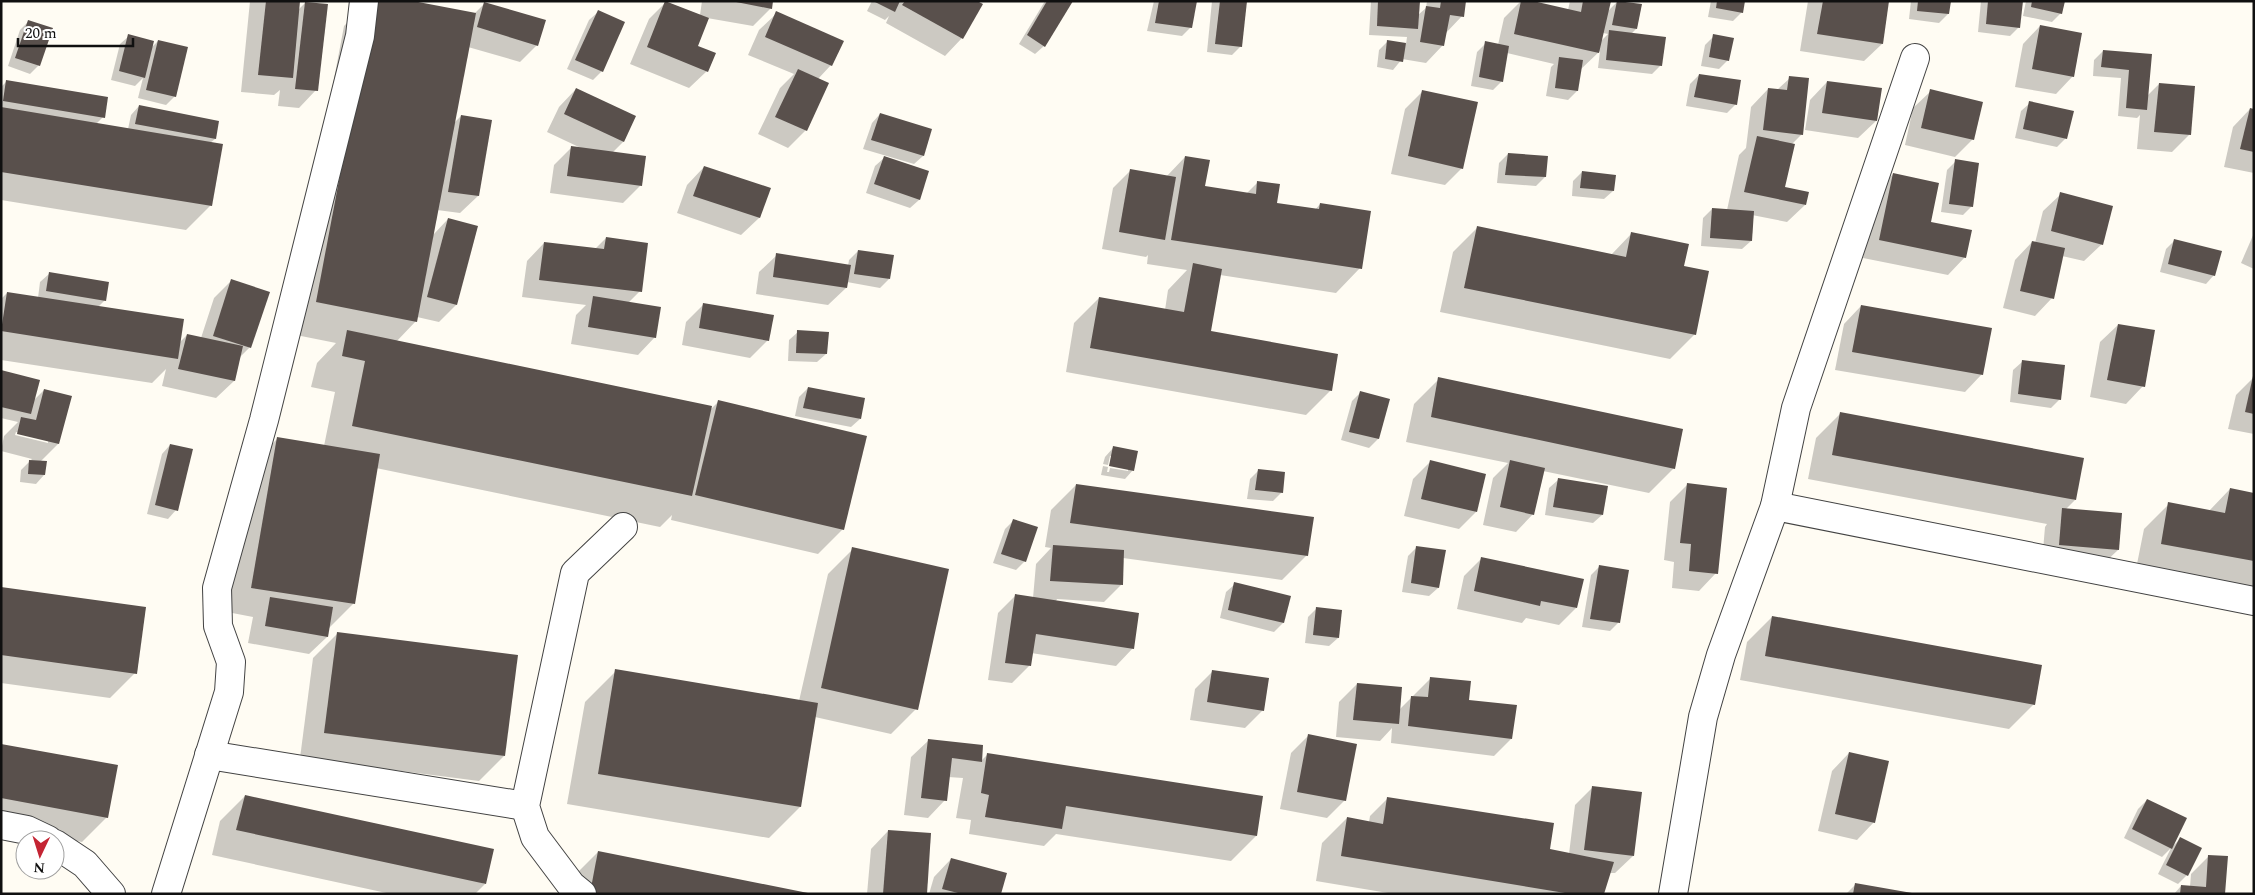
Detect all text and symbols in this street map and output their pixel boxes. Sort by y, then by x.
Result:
scale bar [18,15,132,47]
text: 20 m [25,22,57,45]
north arrow [15,830,65,880]
text: N [33,857,46,878]

